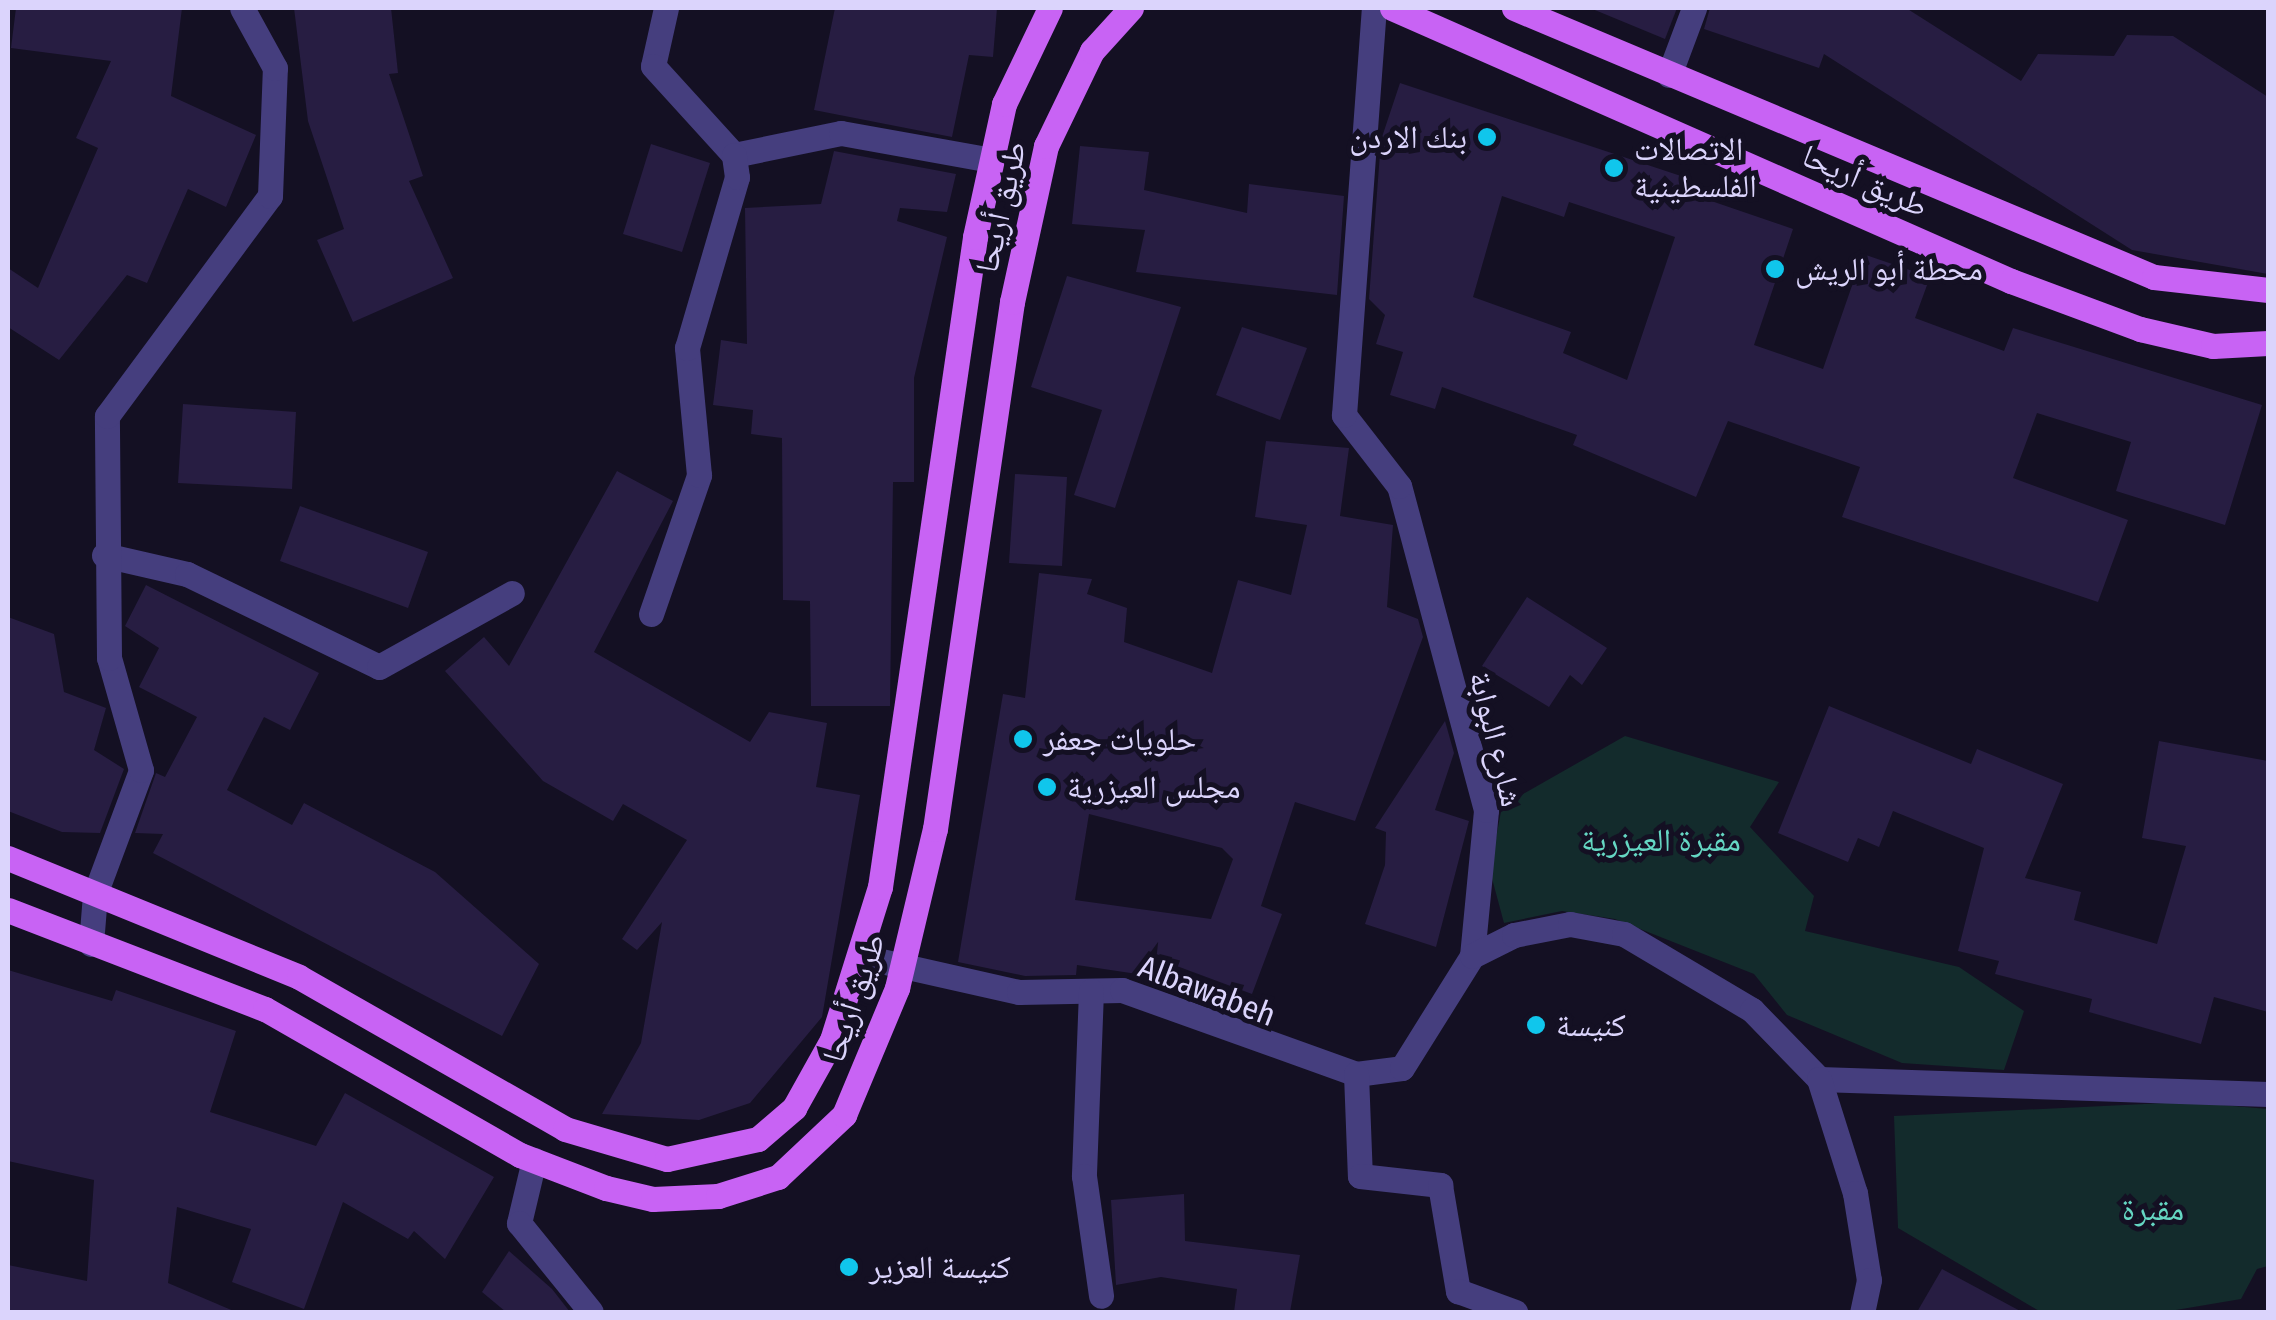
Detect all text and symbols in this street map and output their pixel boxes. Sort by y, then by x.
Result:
place label: بنك الاردن [1349,118,1467,156]
marker: بنك الاردن [1476,126,1498,148]
place label: الاتصالات الفلسطينية [1634,131,1757,206]
street label: طريق أريحا [1796,136,1934,226]
street label: طريق أريحا [967,138,1035,276]
marker: الاتصالات الفلسطينية [1603,157,1625,179]
place label: محطة أبو الريش [1795,250,1983,288]
marker: محطة أبو الريش [1764,258,1786,280]
street label: شارع البوابة [1461,667,1531,811]
place label: حلويات جعفر [1043,720,1196,758]
marker: حلويات جعفر [1012,728,1034,750]
place label: مجلس العيزرية [1067,768,1241,806]
marker: مجلس العيزرية [1036,776,1058,798]
park label: مقبرة العيزرية [1581,821,1741,859]
street label: طريق أريحا [814,929,894,1067]
street label: Albawabeh [1133,947,1281,1035]
place label: كنيسة [1556,1006,1626,1044]
marker: كنيسة [1525,1014,1547,1036]
park label: مقبرة [2122,1190,2184,1228]
place label: كنيسة العزير [869,1248,1011,1286]
marker: كنيسة العزير [838,1256,860,1278]

